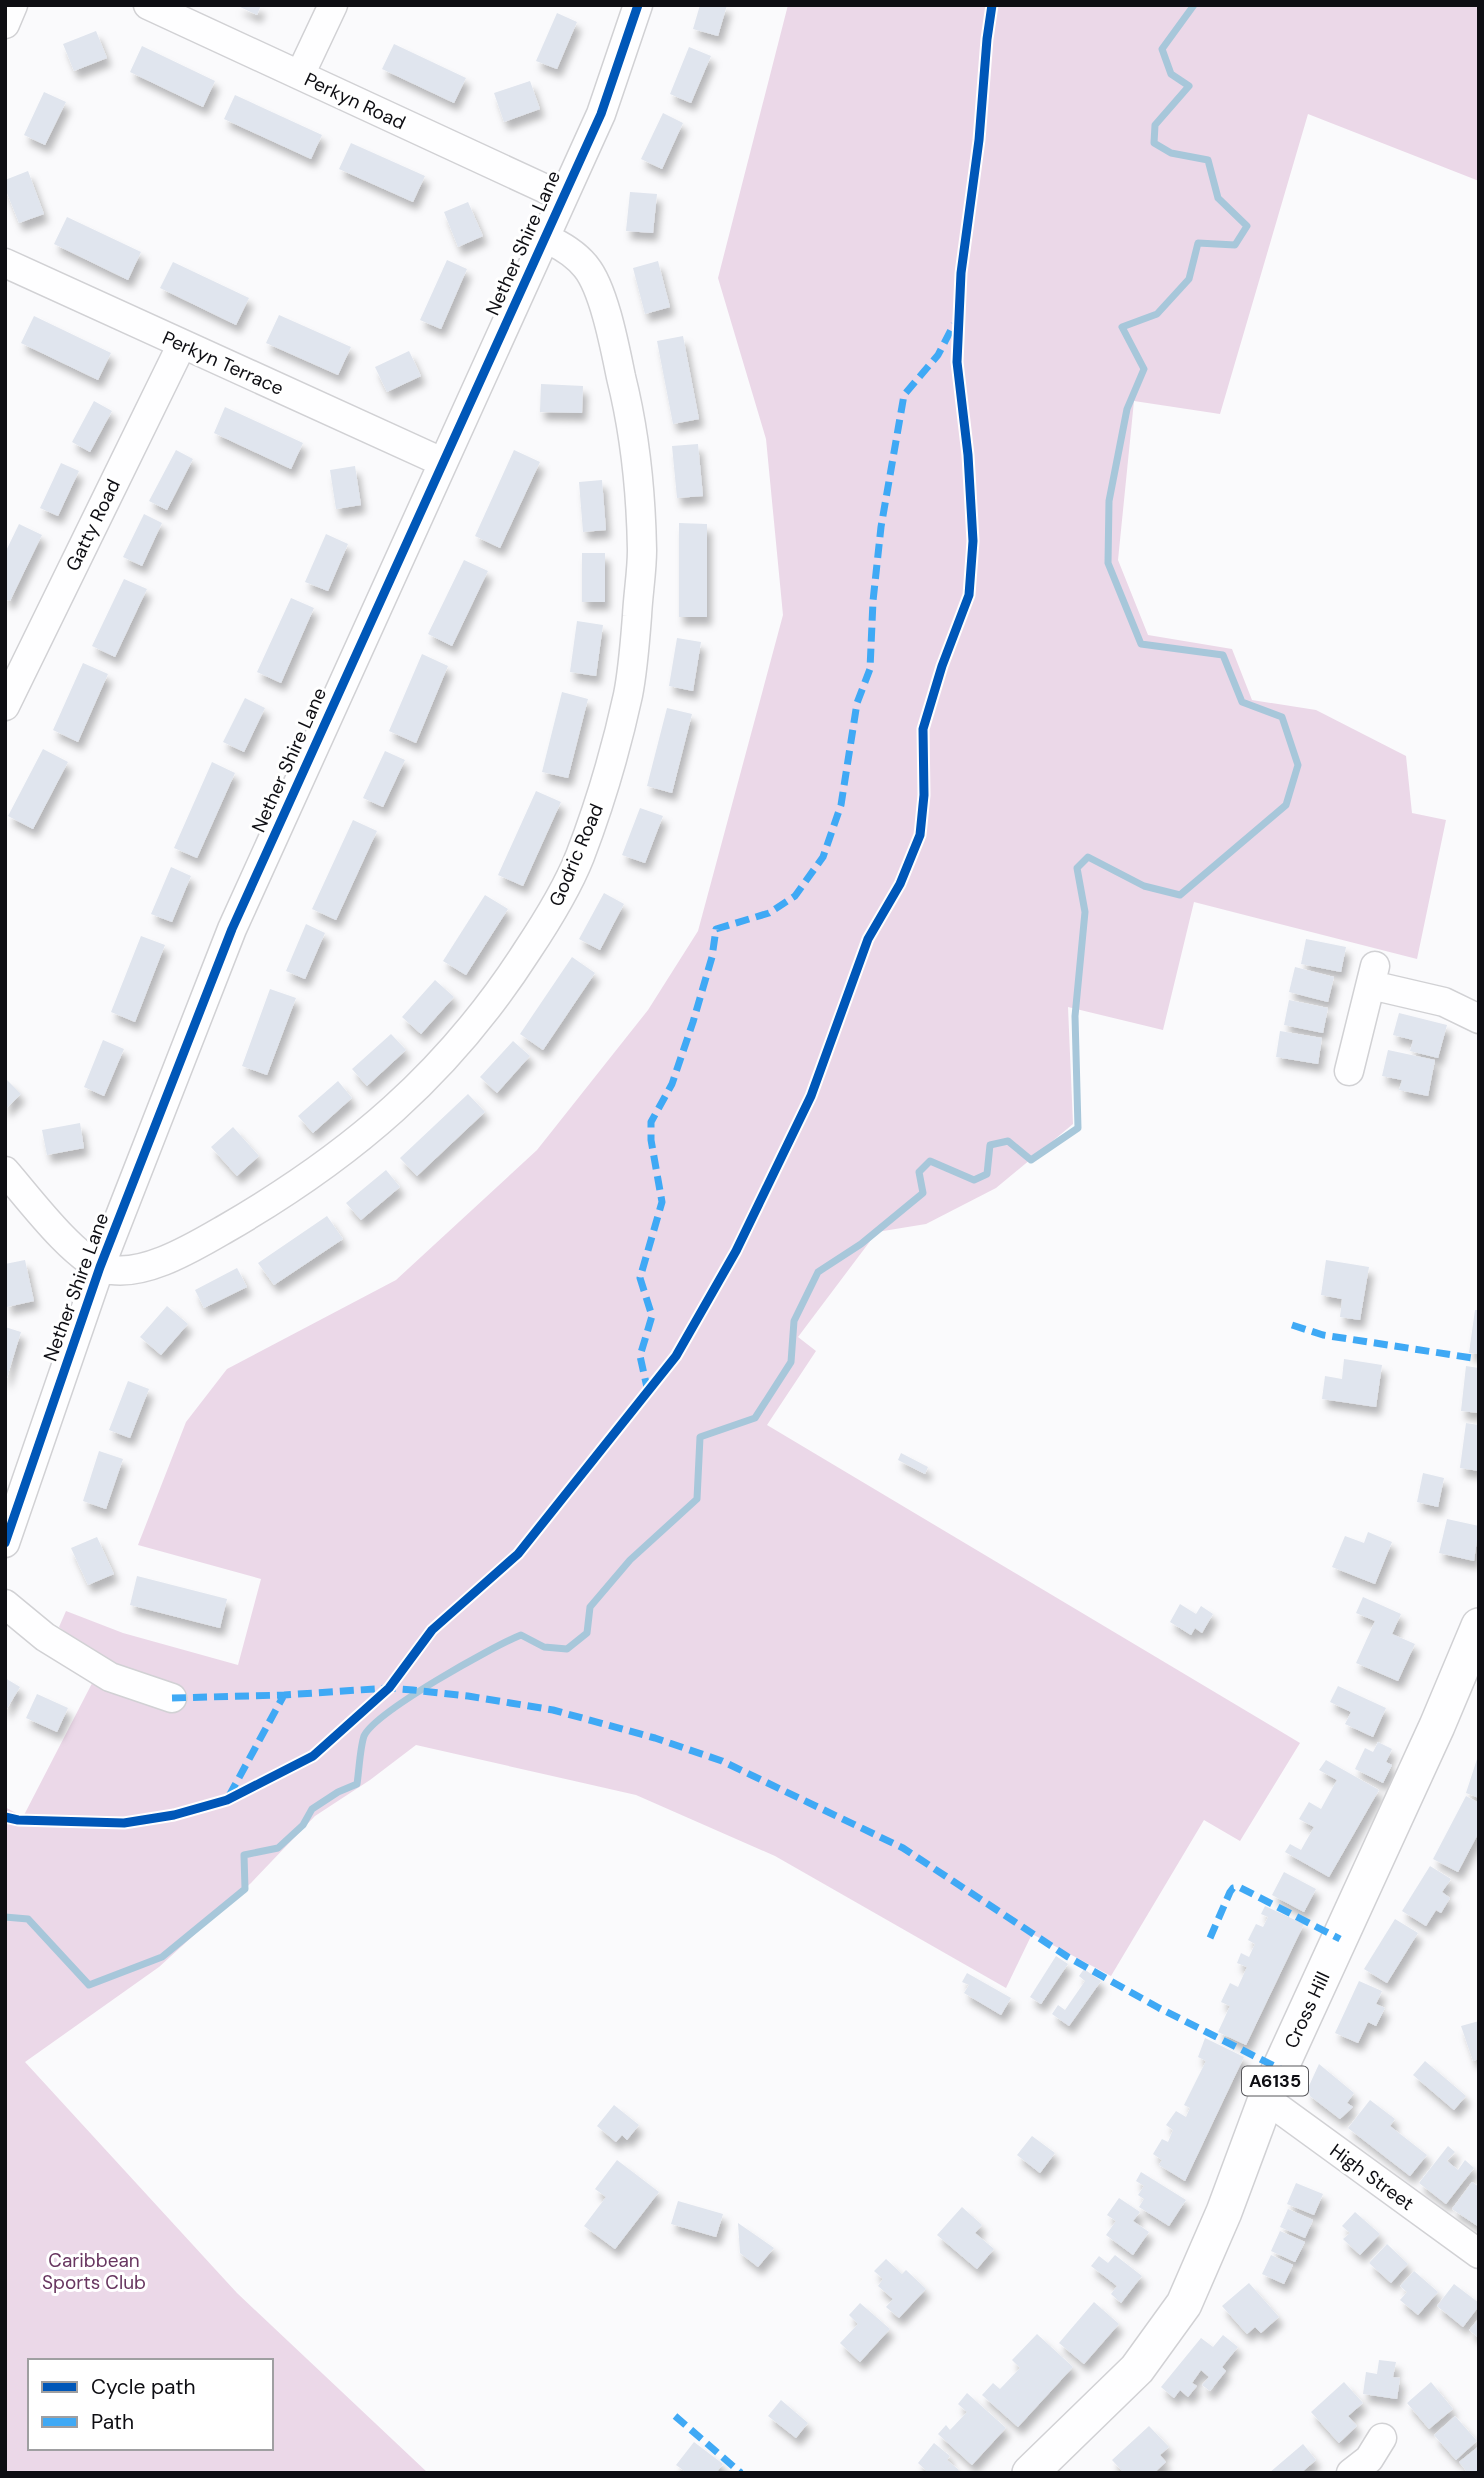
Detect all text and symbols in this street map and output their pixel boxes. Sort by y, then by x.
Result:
street label: Perkyn Road [300,67,410,135]
street label: Nether Shire Lane [480,167,566,319]
street label: Perkyn Terrace [158,325,288,401]
street label: Gatty Road [60,475,126,575]
street label: Nether Shire Lane [246,684,332,836]
street label: Godric Road [543,800,609,910]
street label: Nether Shire Lane [38,1209,114,1365]
street label: Cross Hill [1278,1968,1336,2052]
road number: A6135 [1242,2066,1308,2096]
street label: High Street [1325,2138,1419,2216]
park label: Caribbean Sports Club [42,2248,146,2295]
legend [28,2359,273,2450]
text: Cycle path [91,2373,196,2401]
text: Path [91,2408,134,2436]

